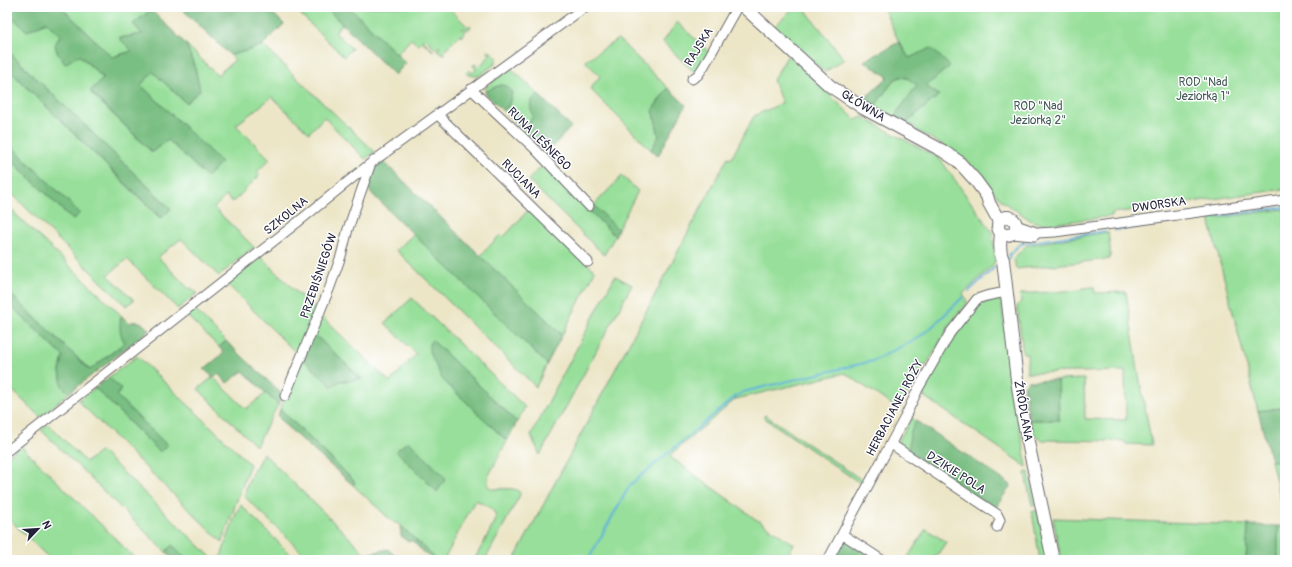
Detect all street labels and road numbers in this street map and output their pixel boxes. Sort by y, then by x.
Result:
street label: RAJSKA [681,25,717,69]
street label: GŁÓWNA [838,86,889,125]
street label: RUNA LEŚNEGO [504,103,575,174]
street label: RUCIANA [498,156,544,202]
street label: SZKOLNA [261,193,311,238]
street label: DWORSKA [1131,194,1187,216]
street label: PRZEBIŚNIEGÓW [296,231,341,321]
street label: HERBACIANEJ RÓŻY [862,357,927,459]
street label: ŹRÓDLANA [1010,379,1037,443]
street label: DZIKIE POLA [924,448,989,498]

